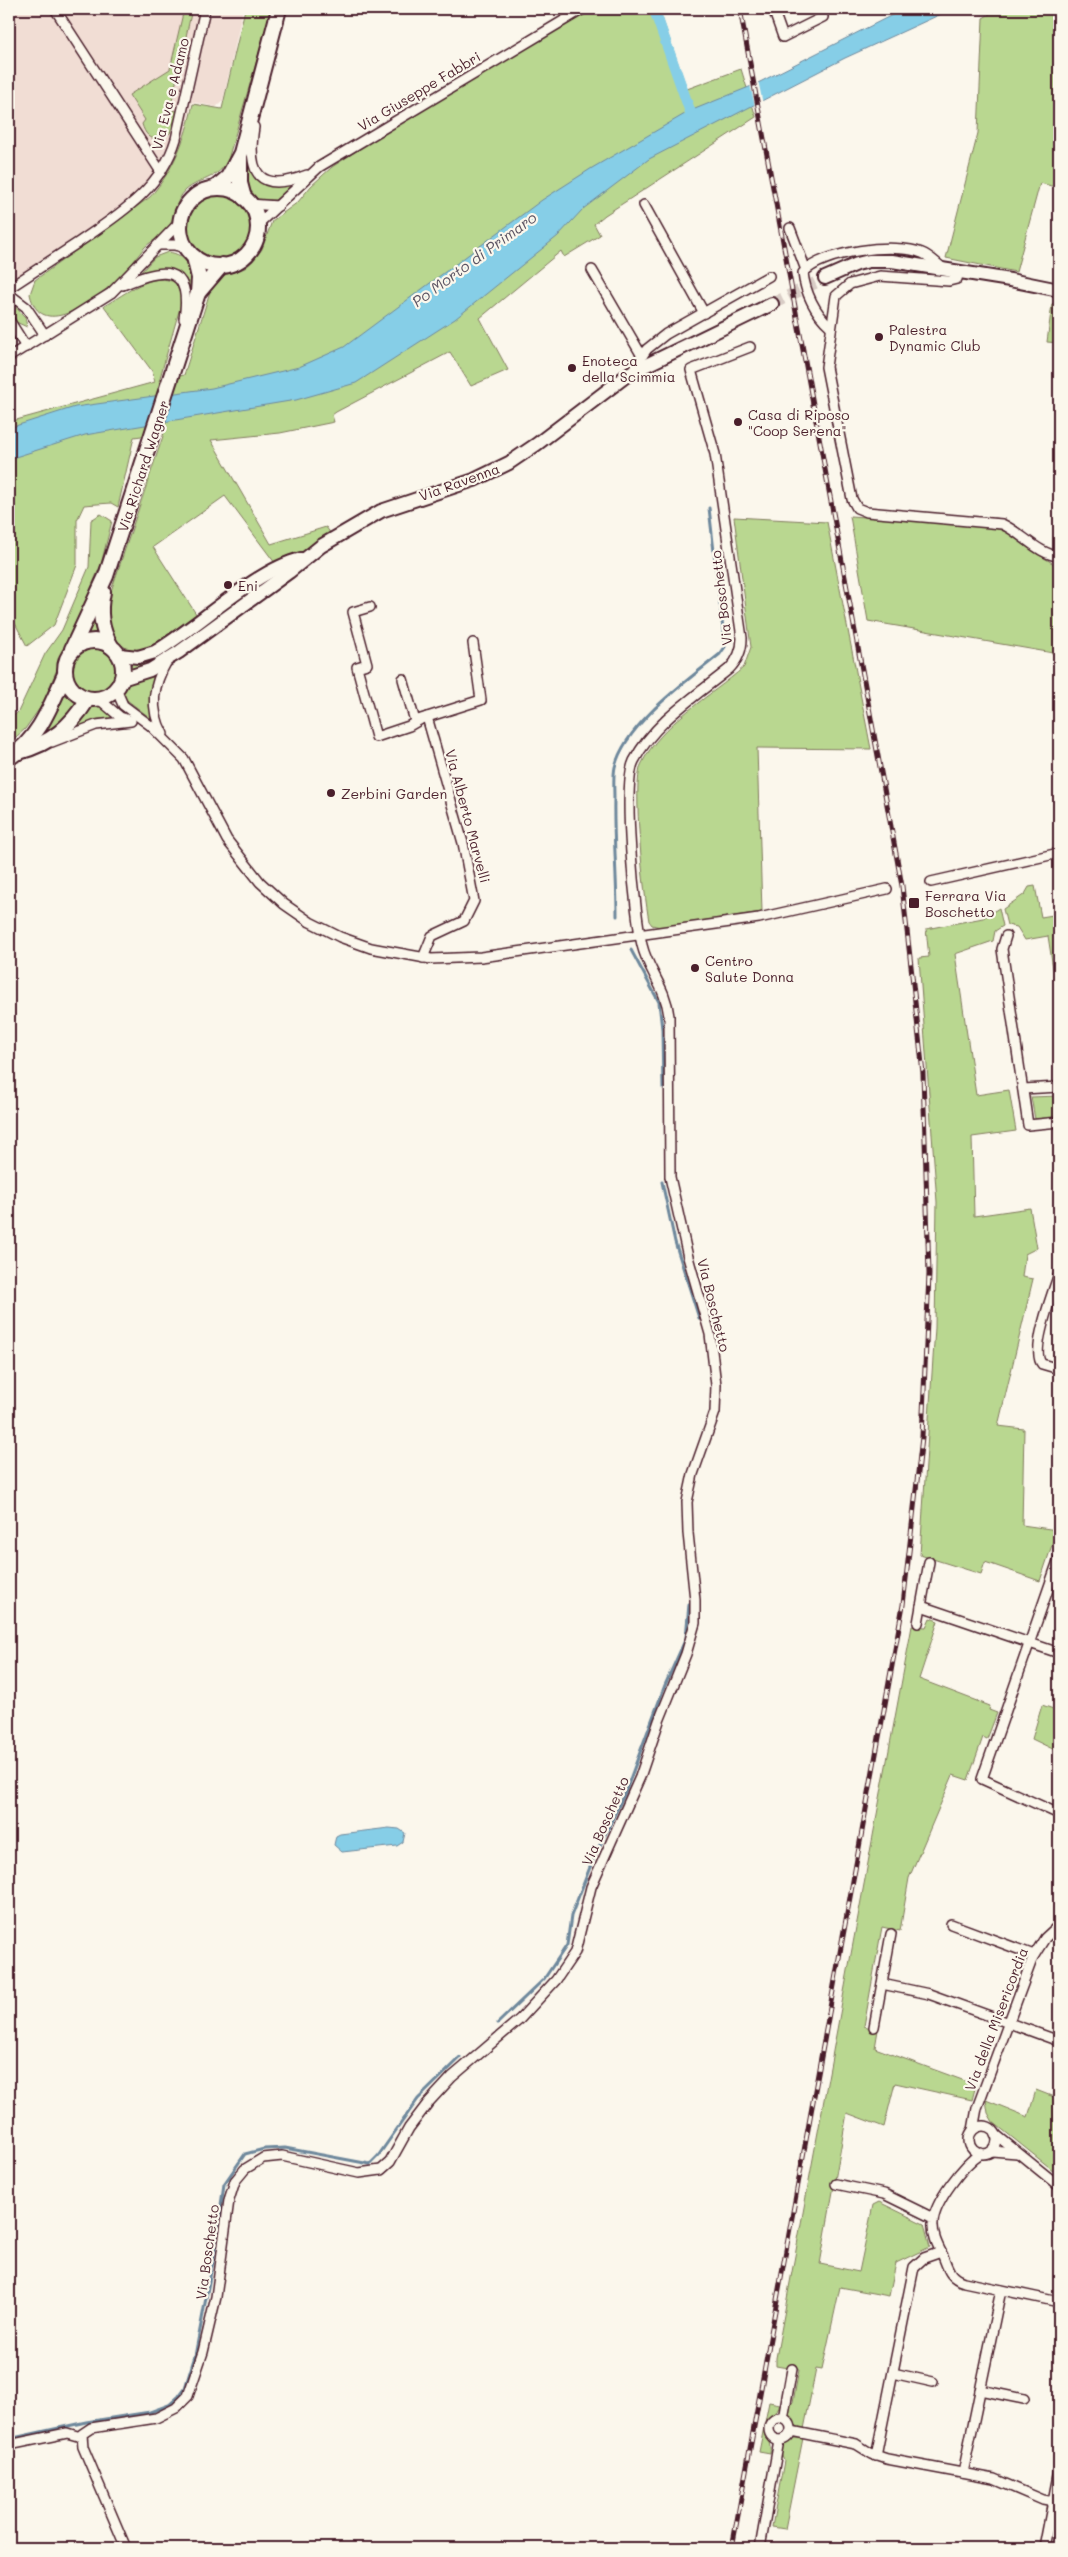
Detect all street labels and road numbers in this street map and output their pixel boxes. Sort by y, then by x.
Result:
street label: Via Eva e Adamo [147,36,193,152]
street label: Via Giuseppe Fabbri [354,47,484,135]
street label: Via Richard Wagner [113,398,173,534]
street label: Via Ravenna [416,459,502,505]
street label: Via Boschetto [706,549,736,647]
street label: Via Alberto Marvelli [441,747,495,885]
street label: Via Boschetto [693,1256,735,1354]
street label: Via Boschetto [577,1773,633,1869]
street label: Via della Misericordia [960,1945,1032,2093]
street label: Via Boschetto [191,2203,223,2301]

